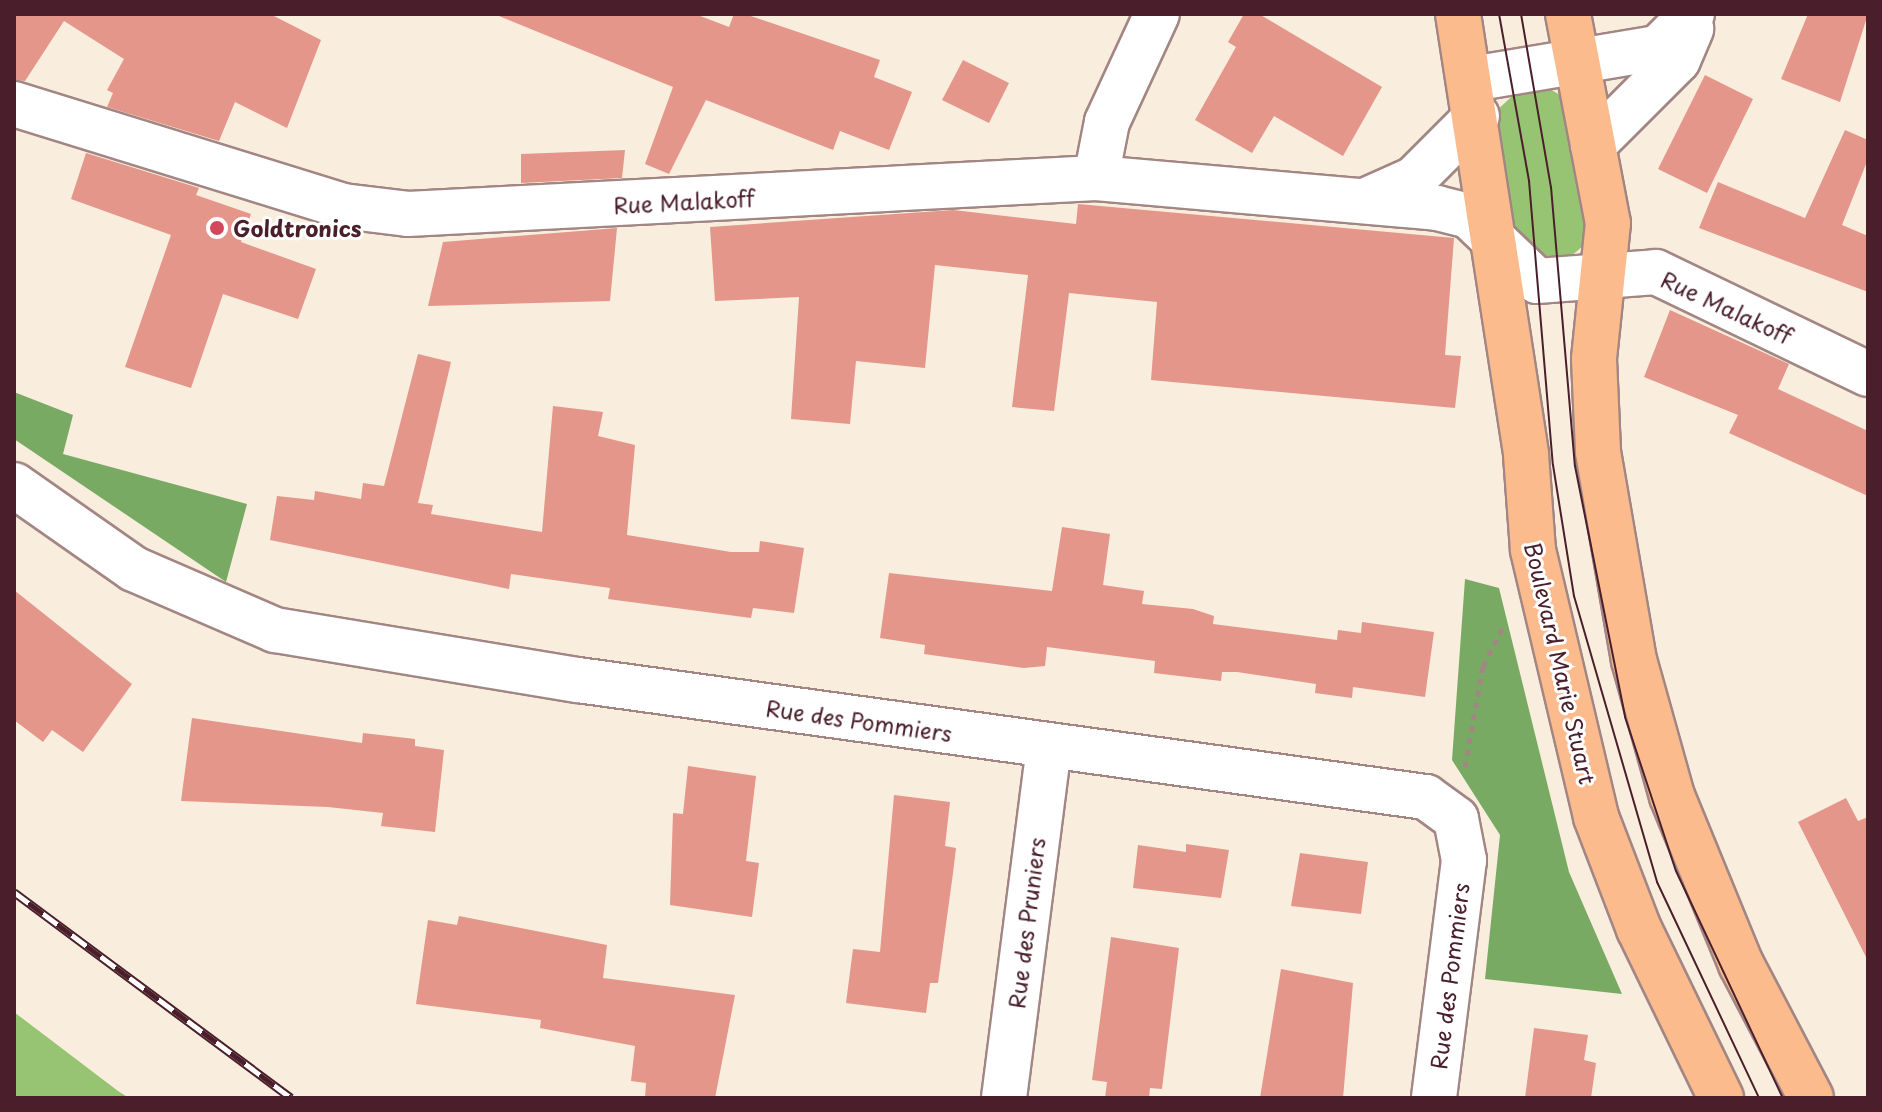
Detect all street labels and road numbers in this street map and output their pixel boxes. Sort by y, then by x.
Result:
street label: Rue Malakoff [612,184,756,218]
street label: Rue Malakoff [1656,265,1798,349]
street label: Boulevard Marie Stuart [1520,539,1602,787]
street label: Rue des Pommiers [762,694,956,746]
street label: Rue des Pruniers [1002,834,1050,1012]
street label: Rue des Pommiers [1424,879,1474,1073]

